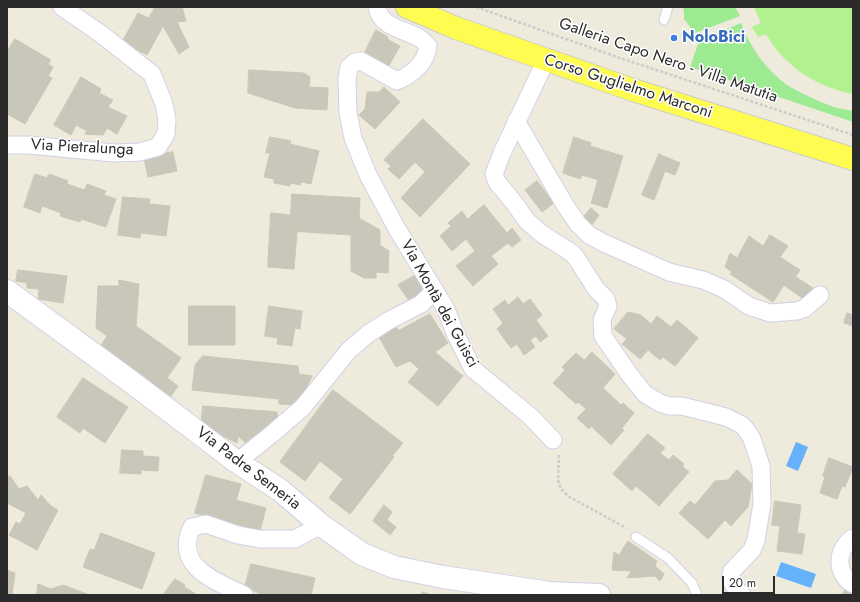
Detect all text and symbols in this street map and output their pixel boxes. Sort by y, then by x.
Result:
street label: Galleria Capo Nero - Villa Matutia [556,14,780,108]
place label: NoloBici [682,28,745,48]
marker: NoloBici [669,33,679,43]
street label: Corso Guglielmo Marconi [541,51,715,123]
street label: Via Pietralunga [30,136,134,160]
street label: Via Montà dei Guisci [396,237,482,371]
street label: Via Padre Semeria [192,424,304,514]
scale bar [724,568,777,594]
text: 20 m [729,574,756,592]

